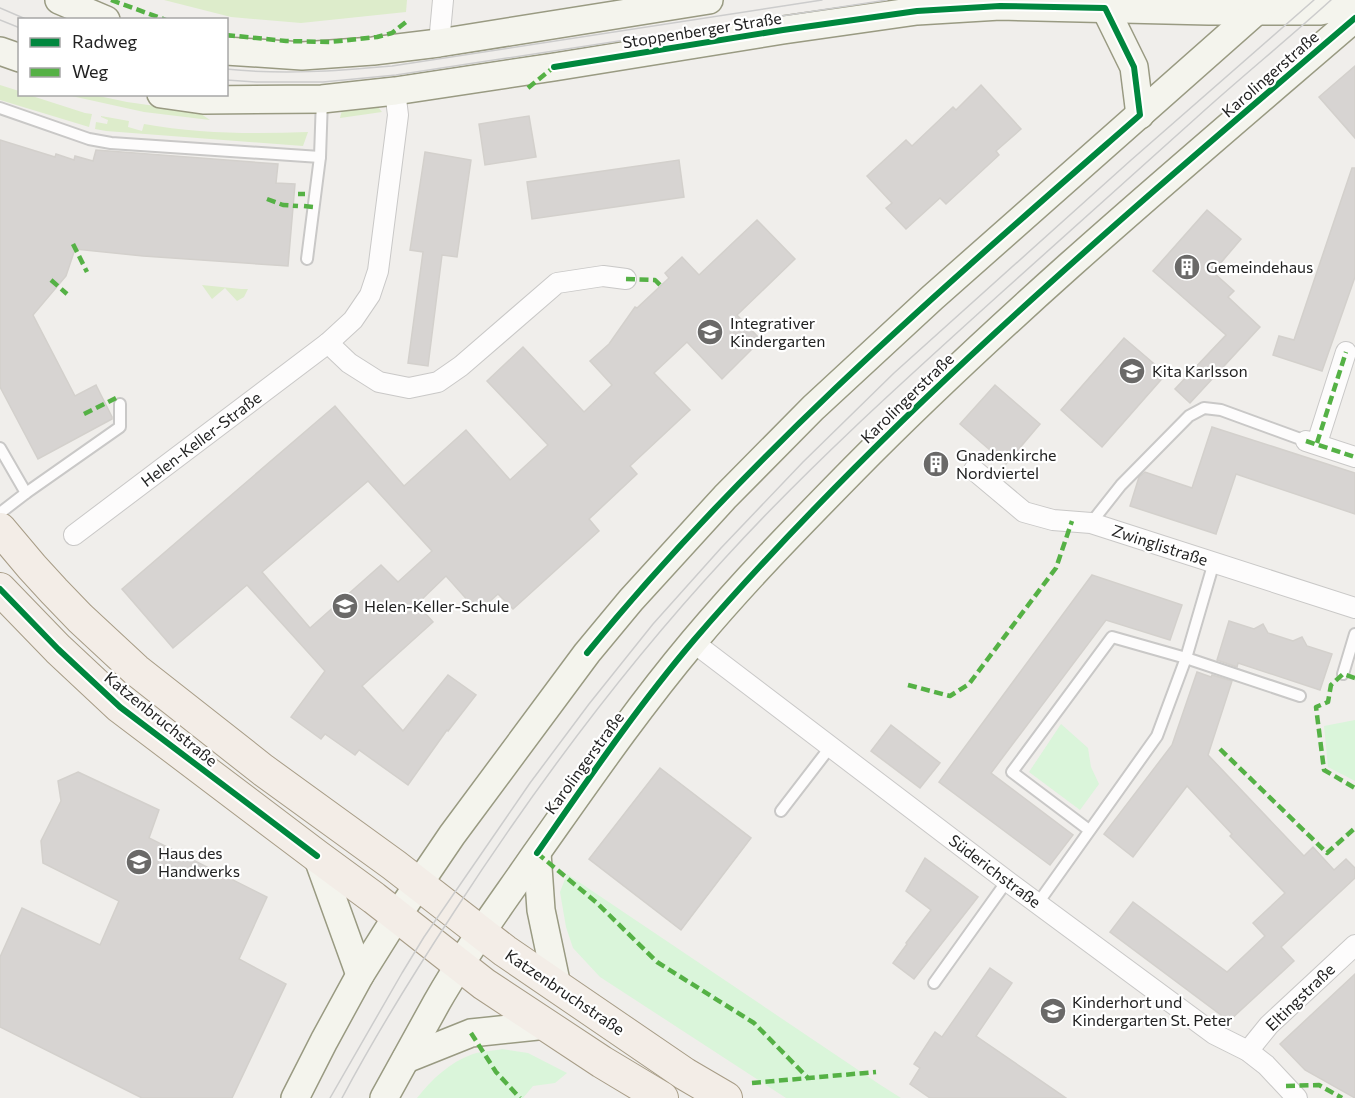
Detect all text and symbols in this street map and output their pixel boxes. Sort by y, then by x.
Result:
street label: Stoppenberger Straße [621,8,783,51]
legend [18,18,228,96]
street label: Karolingerstraße [1218,27,1322,121]
text: Radweg [72,30,137,52]
text: Weg [72,60,109,82]
building icon: Gemeindehaus [1172,252,1202,282]
place label: Gemeindehaus [1206,257,1313,276]
place label: Integrativer Kindergarten [730,313,825,350]
school or university icon: Integrativer Kindergarten [695,317,725,347]
street label: Karolingerstraße [856,349,957,447]
school or university icon: Kita Karlsson [1117,356,1147,386]
place label: Kita Karlsson [1152,361,1248,380]
street label: Helen-Keller-Straße [137,387,265,490]
place label: Gnadenkirche Nordviertel [956,445,1057,482]
building icon: Gnadenkirche Nordviertel [921,449,951,479]
street label: Zwinglistraße [1110,520,1210,569]
school or university icon: Helen-Keller-Schule [330,591,360,621]
place label: Helen-Keller-Schule [364,596,509,615]
street label: Katzenbruchstraße [101,667,222,770]
street label: Karolingerstraße [540,708,627,818]
street label: Süderichstraße [946,830,1045,911]
place label: Haus des Handwerks [158,843,240,880]
school or university icon: Haus des Handwerks [124,847,154,877]
street label: Katzenbruchstraße [502,945,628,1038]
street label: Eltingstraße [1261,959,1338,1034]
place label: Kinderhort und Kindergarten St. Peter [1072,992,1233,1029]
school or university icon: Kinderhort und Kindergarten St. Peter [1038,996,1068,1026]

